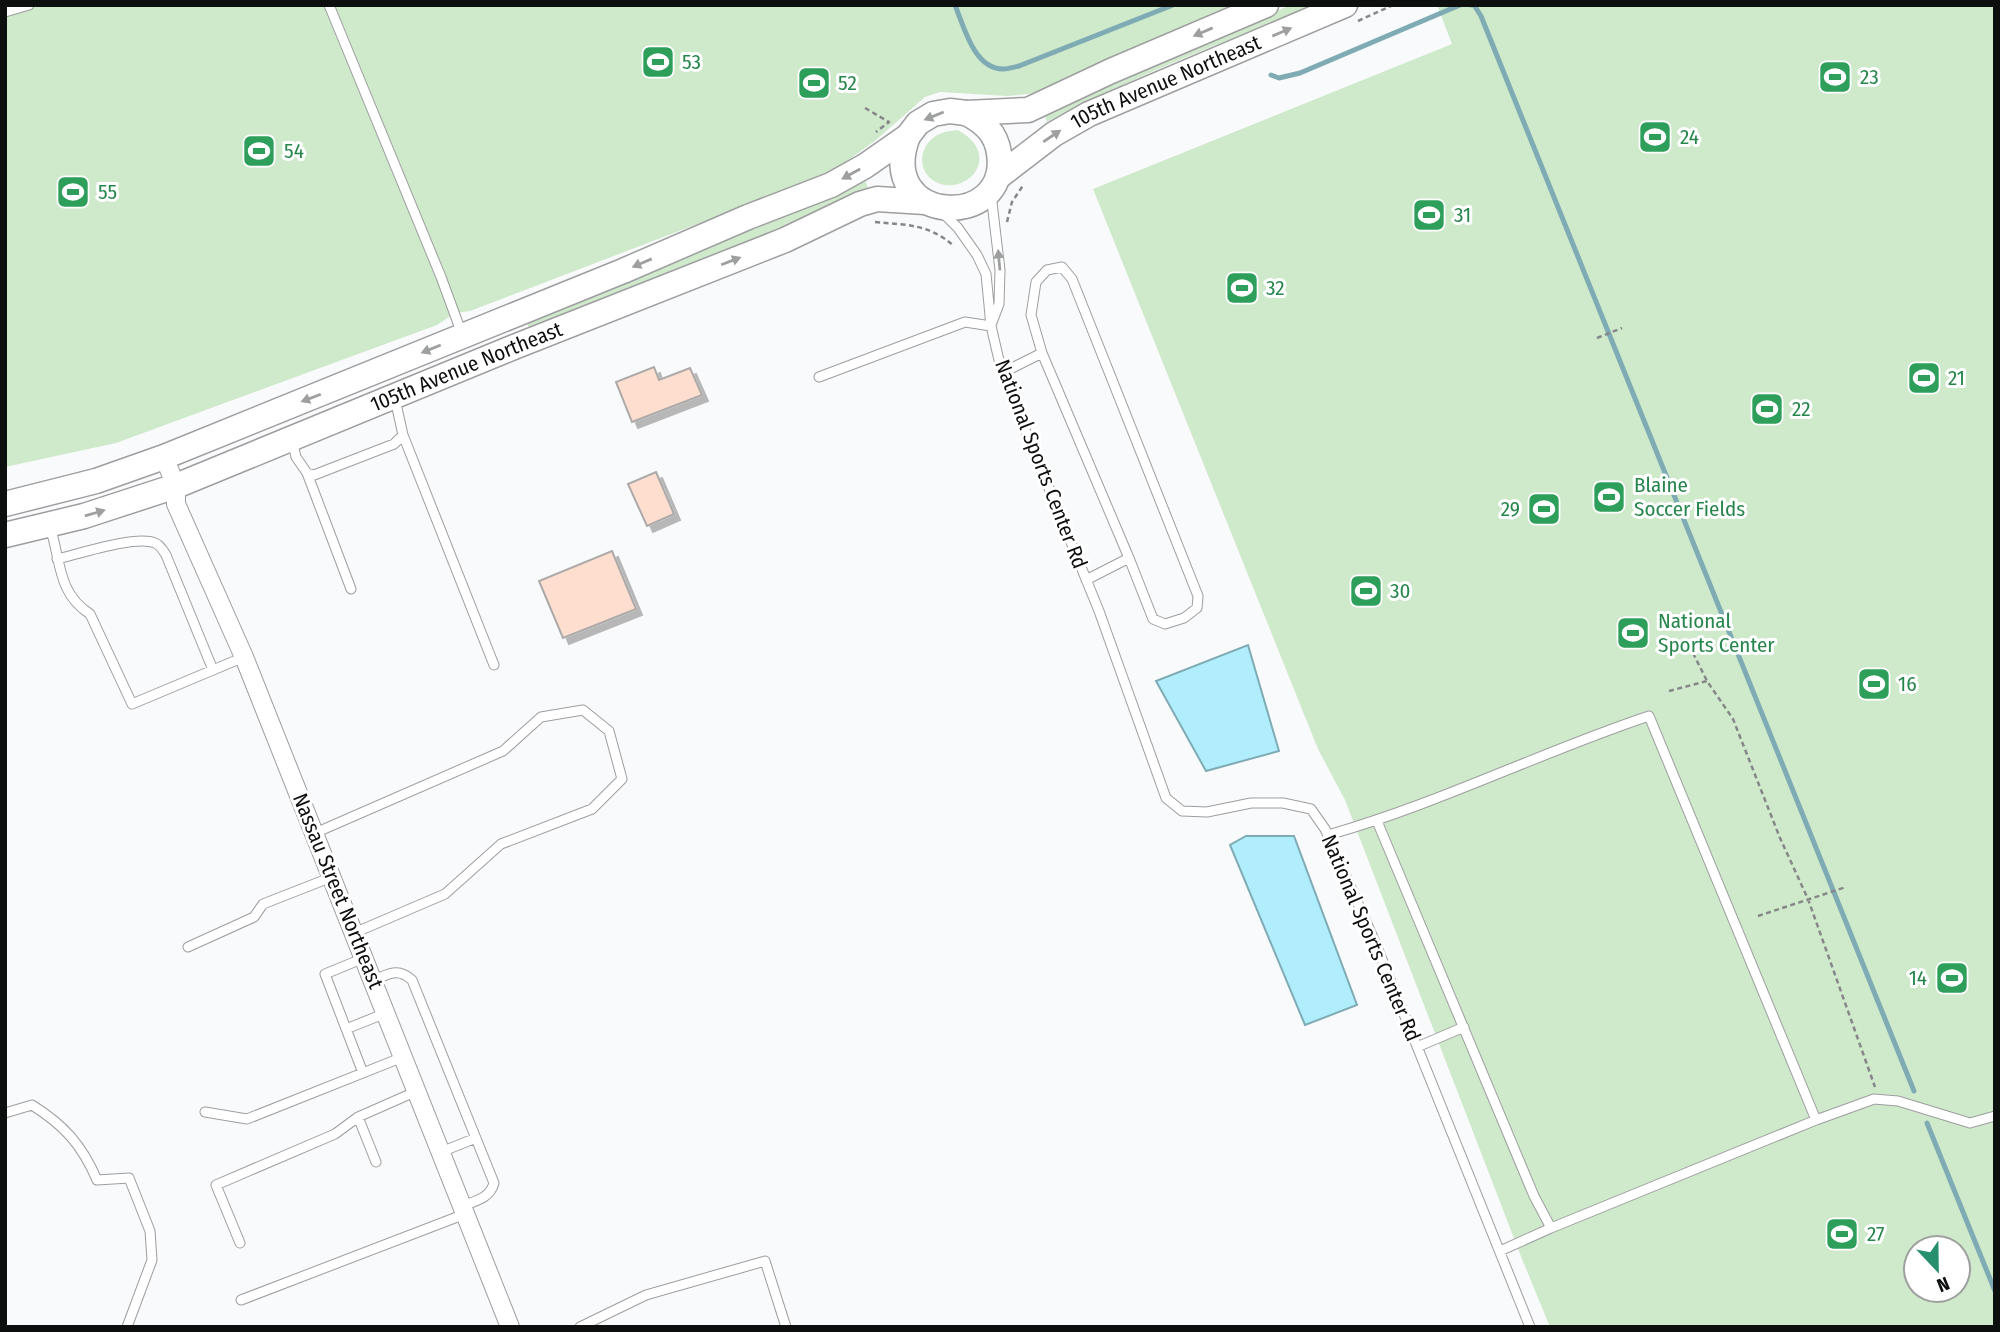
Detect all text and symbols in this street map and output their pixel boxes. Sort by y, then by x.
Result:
one-way arrow [1193,26,1213,38]
one-way arrow [1271,27,1292,38]
street label: 105th Avenue Northeast [1066,29,1265,135]
sports icon: 53 [639,43,677,81]
place label: 53 [682,49,701,75]
sports icon: 23 [1816,58,1854,96]
sports icon: 52 [795,64,833,102]
place label: 23 [1860,64,1879,90]
place label: 52 [838,70,857,96]
one-way arrow [923,110,944,121]
sports icon: 24 [1636,118,1674,156]
place label: 24 [1680,124,1699,150]
one-way arrow [1043,129,1061,143]
sports icon: 54 [240,132,278,170]
place label: 54 [284,138,304,164]
one-way arrow [841,168,861,180]
sports icon: 55 [54,173,92,211]
place label: 55 [98,179,117,205]
sports icon: 31 [1410,196,1448,234]
place label: 31 [1454,202,1471,228]
one-way arrow [993,249,1004,271]
one-way arrow [720,255,741,266]
one-way arrow [631,258,652,269]
sports icon: 32 [1223,269,1261,307]
place label: 32 [1266,275,1285,301]
street label: 105th Avenue Northeast [367,316,566,418]
one-way arrow [421,343,441,355]
street label: National Sports Center Rd [989,356,1093,572]
sports icon: 21 [1905,359,1943,397]
place label: 21 [1948,365,1965,391]
sports icon: 22 [1748,390,1786,428]
one-way arrow [300,393,321,404]
place label: 22 [1792,396,1811,422]
place label: Blaine Soccer Fields [1634,472,1745,522]
sports icon: Blaine Soccer Fields [1590,478,1628,516]
sports icon: 29 [1525,490,1563,528]
place label: 29 [1501,496,1520,522]
one-way arrow [85,507,106,517]
sports icon: 30 [1347,572,1385,610]
place label: 30 [1390,578,1410,604]
place label: National Sports Center [1658,608,1775,658]
sports icon: National Sports Center [1614,614,1652,652]
sports icon: 16 [1855,665,1893,703]
place label: 16 [1898,671,1917,697]
street label: Nassau Street Northeast [287,789,389,993]
street label: National Sports Center Rd [1316,831,1426,1045]
sports icon: 14 [1933,959,1971,997]
place label: 14 [1909,965,1927,991]
sports icon: 27 [1823,1215,1861,1253]
place label: 27 [1867,1221,1885,1247]
north arrow [1902,1234,1972,1304]
text: N [1934,1272,1953,1297]

